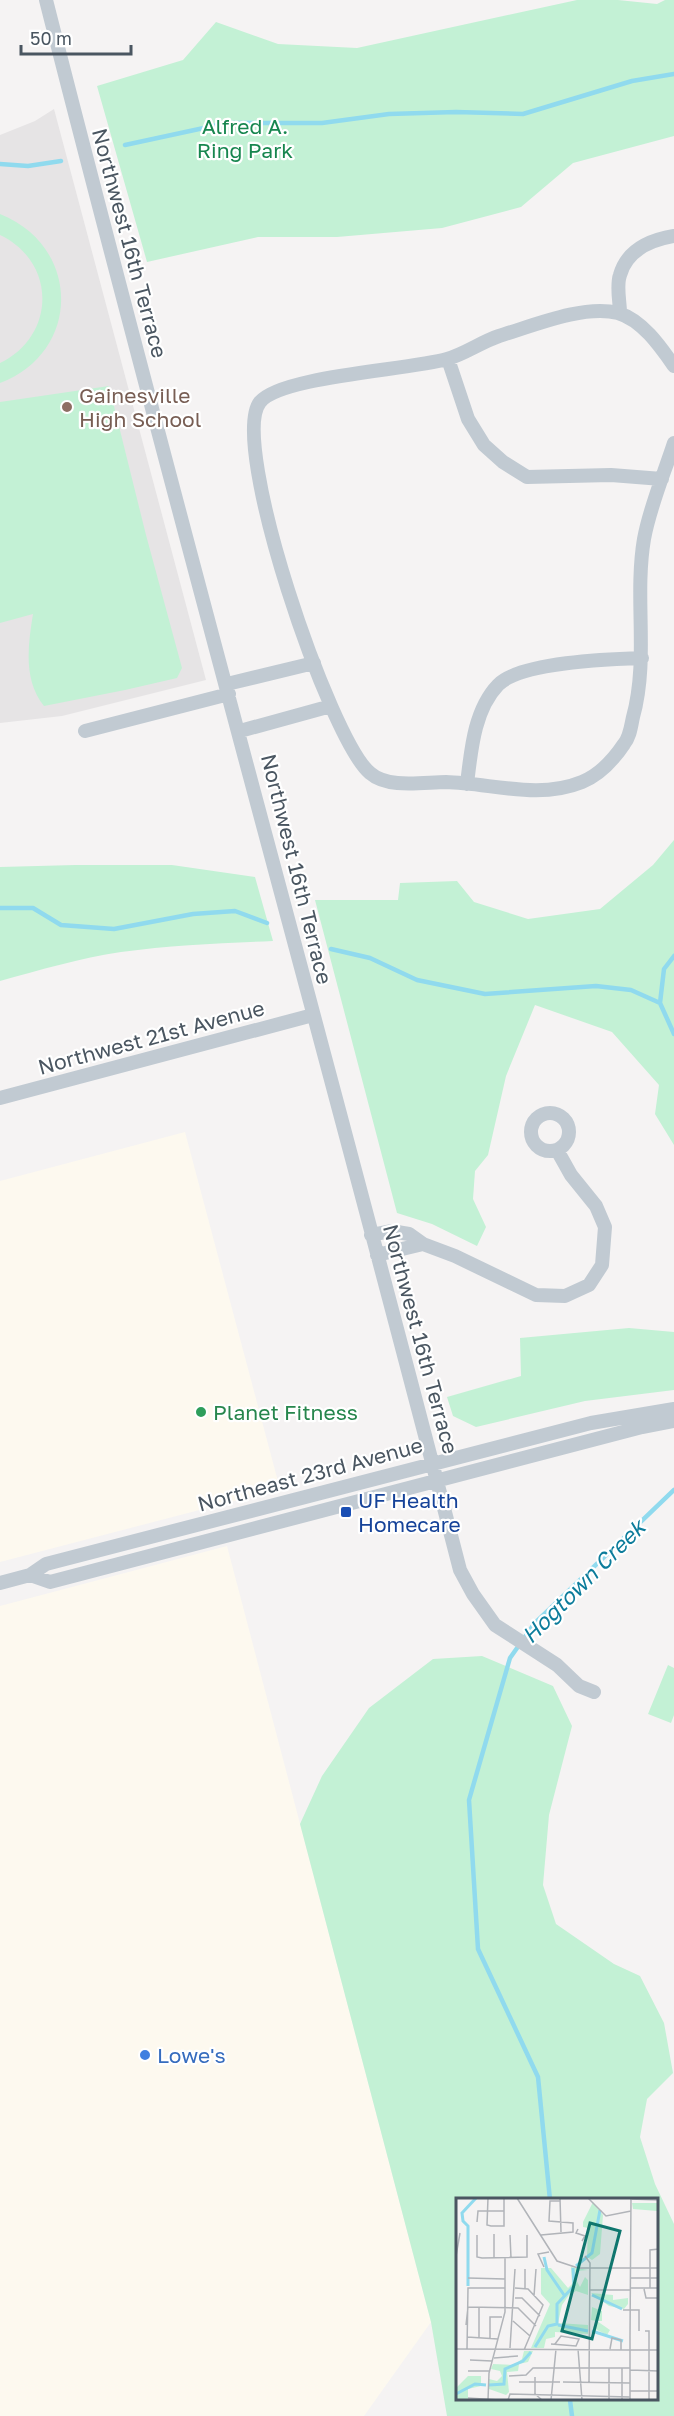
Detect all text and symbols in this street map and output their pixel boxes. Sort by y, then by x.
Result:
scale bar [21,18,130,56]
text: 50 m [30,27,72,49]
park label: Alfred A. Ring Park [197,113,293,163]
street label: Northwest 16th Terrace [87,125,173,361]
place label: Gainesville High School [79,382,201,432]
marker: Gainesville High School [60,400,74,414]
street label: Northwest 16th Terrace [256,751,338,987]
street label: Northwest 21st Avenue [35,994,267,1080]
street label: Northwest 16th Terrace [378,1221,464,1457]
place label: Planet Fitness [213,1399,358,1425]
marker: Planet Fitness [194,1405,208,1419]
street label: Northeast 23rd Avenue [195,1431,425,1517]
place label: UF Health Homecare [358,1487,461,1537]
marker: UF Health Homecare [339,1505,353,1519]
water label: Hogtown Creek [516,1512,652,1648]
place label: Lowe's [157,2042,226,2068]
marker: Lowe's [138,2048,152,2062]
inset map [456,2198,659,2401]

